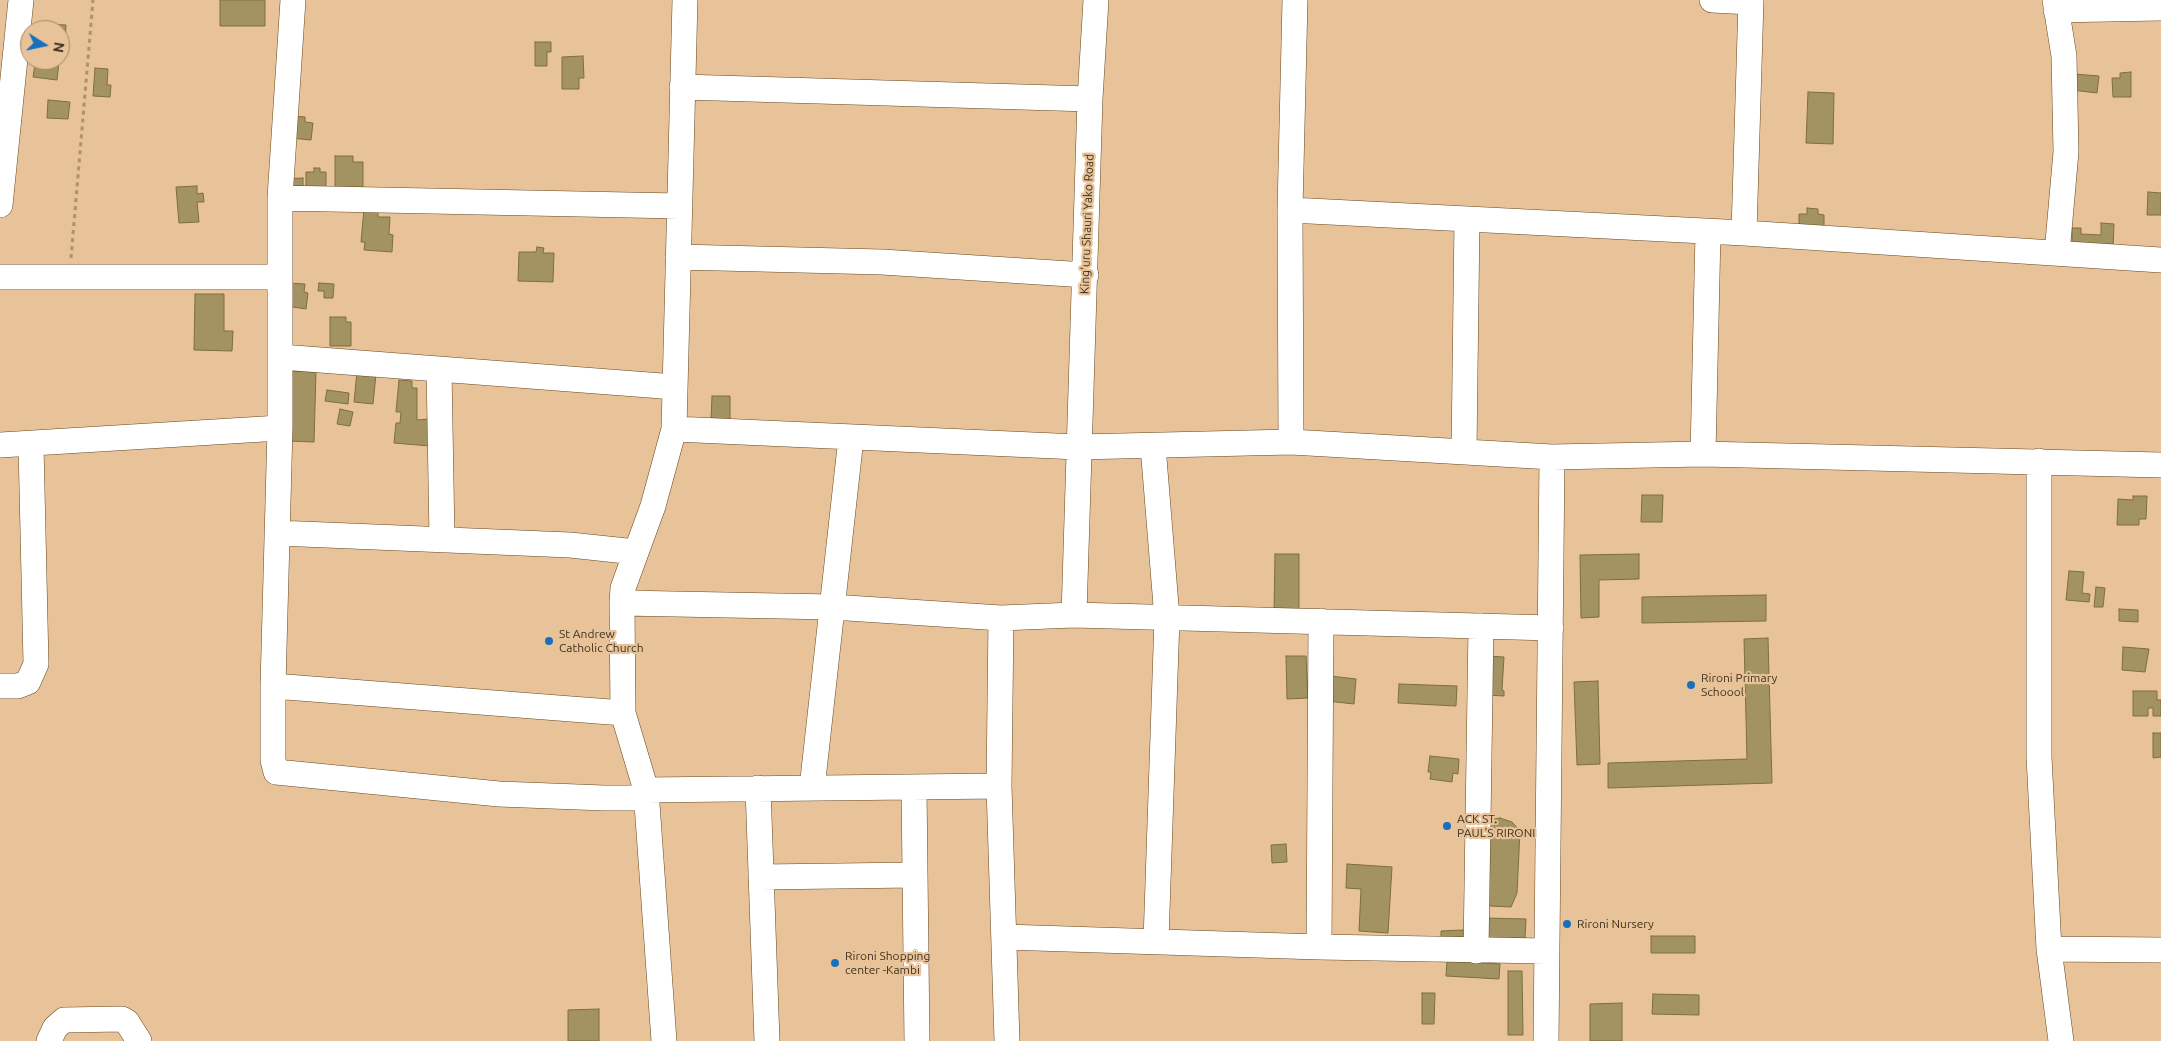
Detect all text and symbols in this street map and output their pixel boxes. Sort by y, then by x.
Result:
north arrow [20,20,70,70]
text: N [50,41,68,54]
street label: King'uru Shauri Yako Road [1077,154,1097,294]
place label: St Andrew Catholic Church [559,627,644,655]
marker: St Andrew Catholic Church [543,635,555,647]
place label: Rironi Primary Schoool [1701,671,1777,699]
marker: Rironi Primary Schoool [1685,679,1697,691]
place label: ACK ST. PAUL'S RIRONI [1457,812,1535,840]
marker: ACK ST. PAUL'S RIRONI [1441,820,1453,832]
place label: Rironi Nursery [1577,917,1654,931]
marker: Rironi Nursery [1561,918,1573,930]
place label: Rironi Shopping center -Kambi [845,949,930,977]
marker: Rironi Shopping center -Kambi [829,957,841,969]

